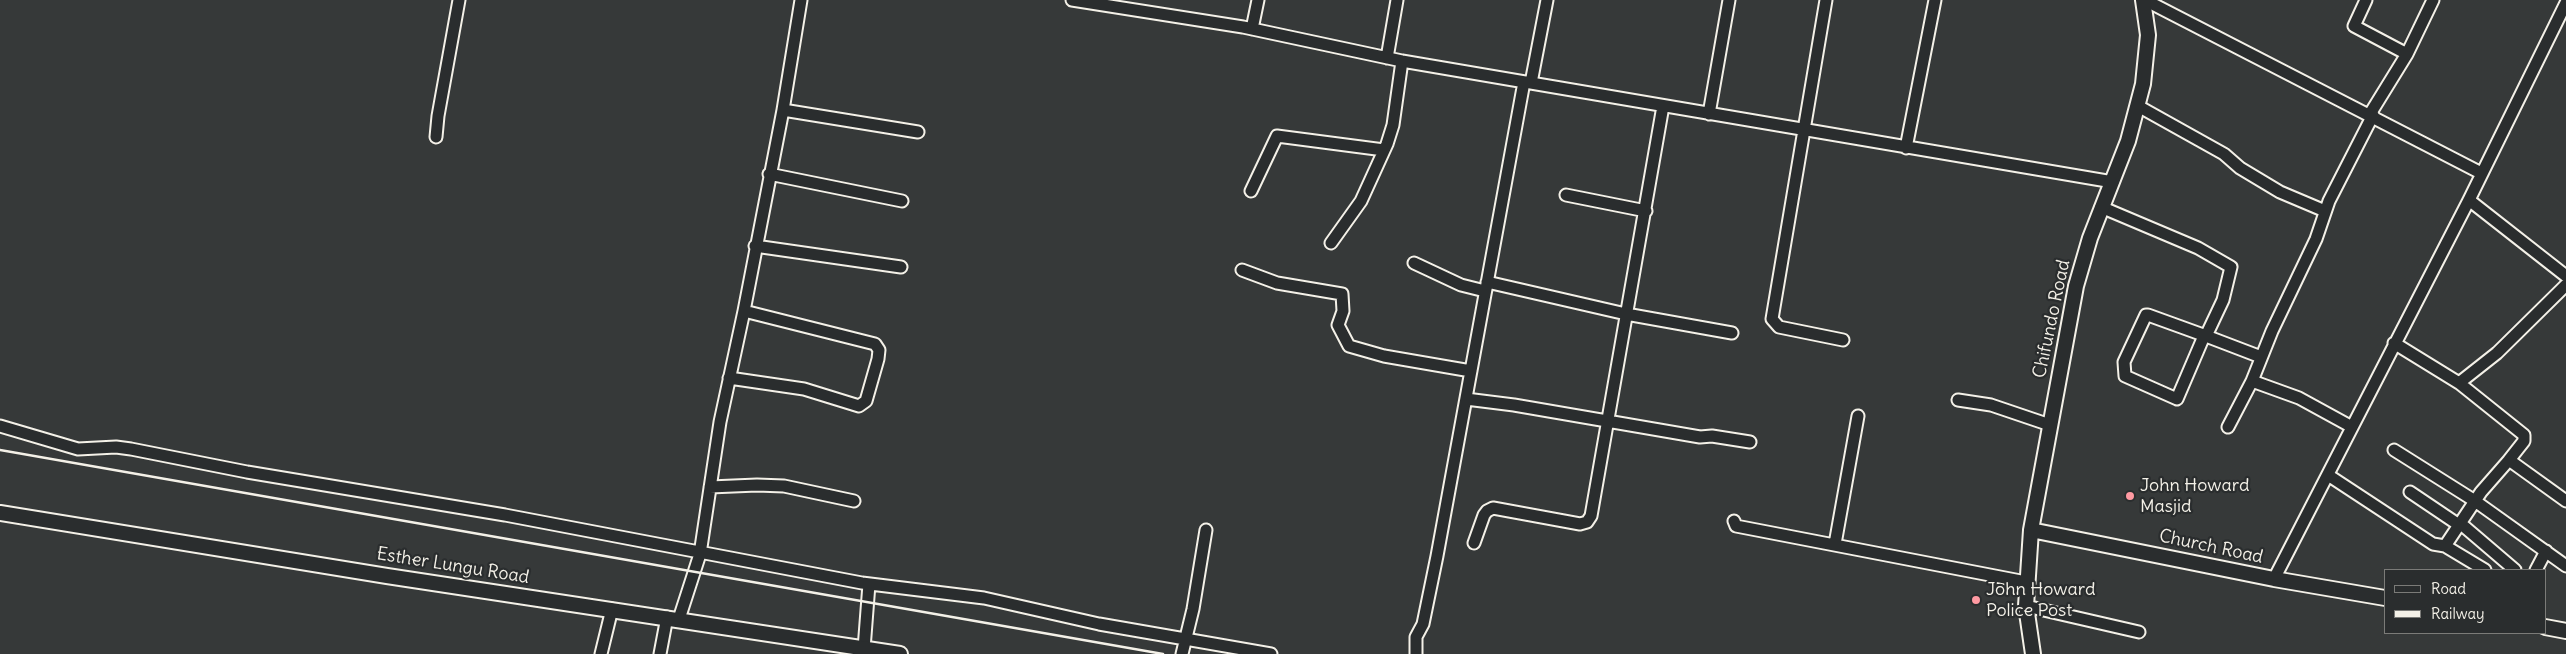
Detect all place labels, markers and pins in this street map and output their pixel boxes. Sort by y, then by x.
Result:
place label: John Howard Masjid [2140,475,2250,518]
marker: John Howard Masjid [2124,490,2136,502]
place label: John Howard Police Post [1986,579,2096,622]
marker: John Howard Police Post [1970,594,1982,606]

